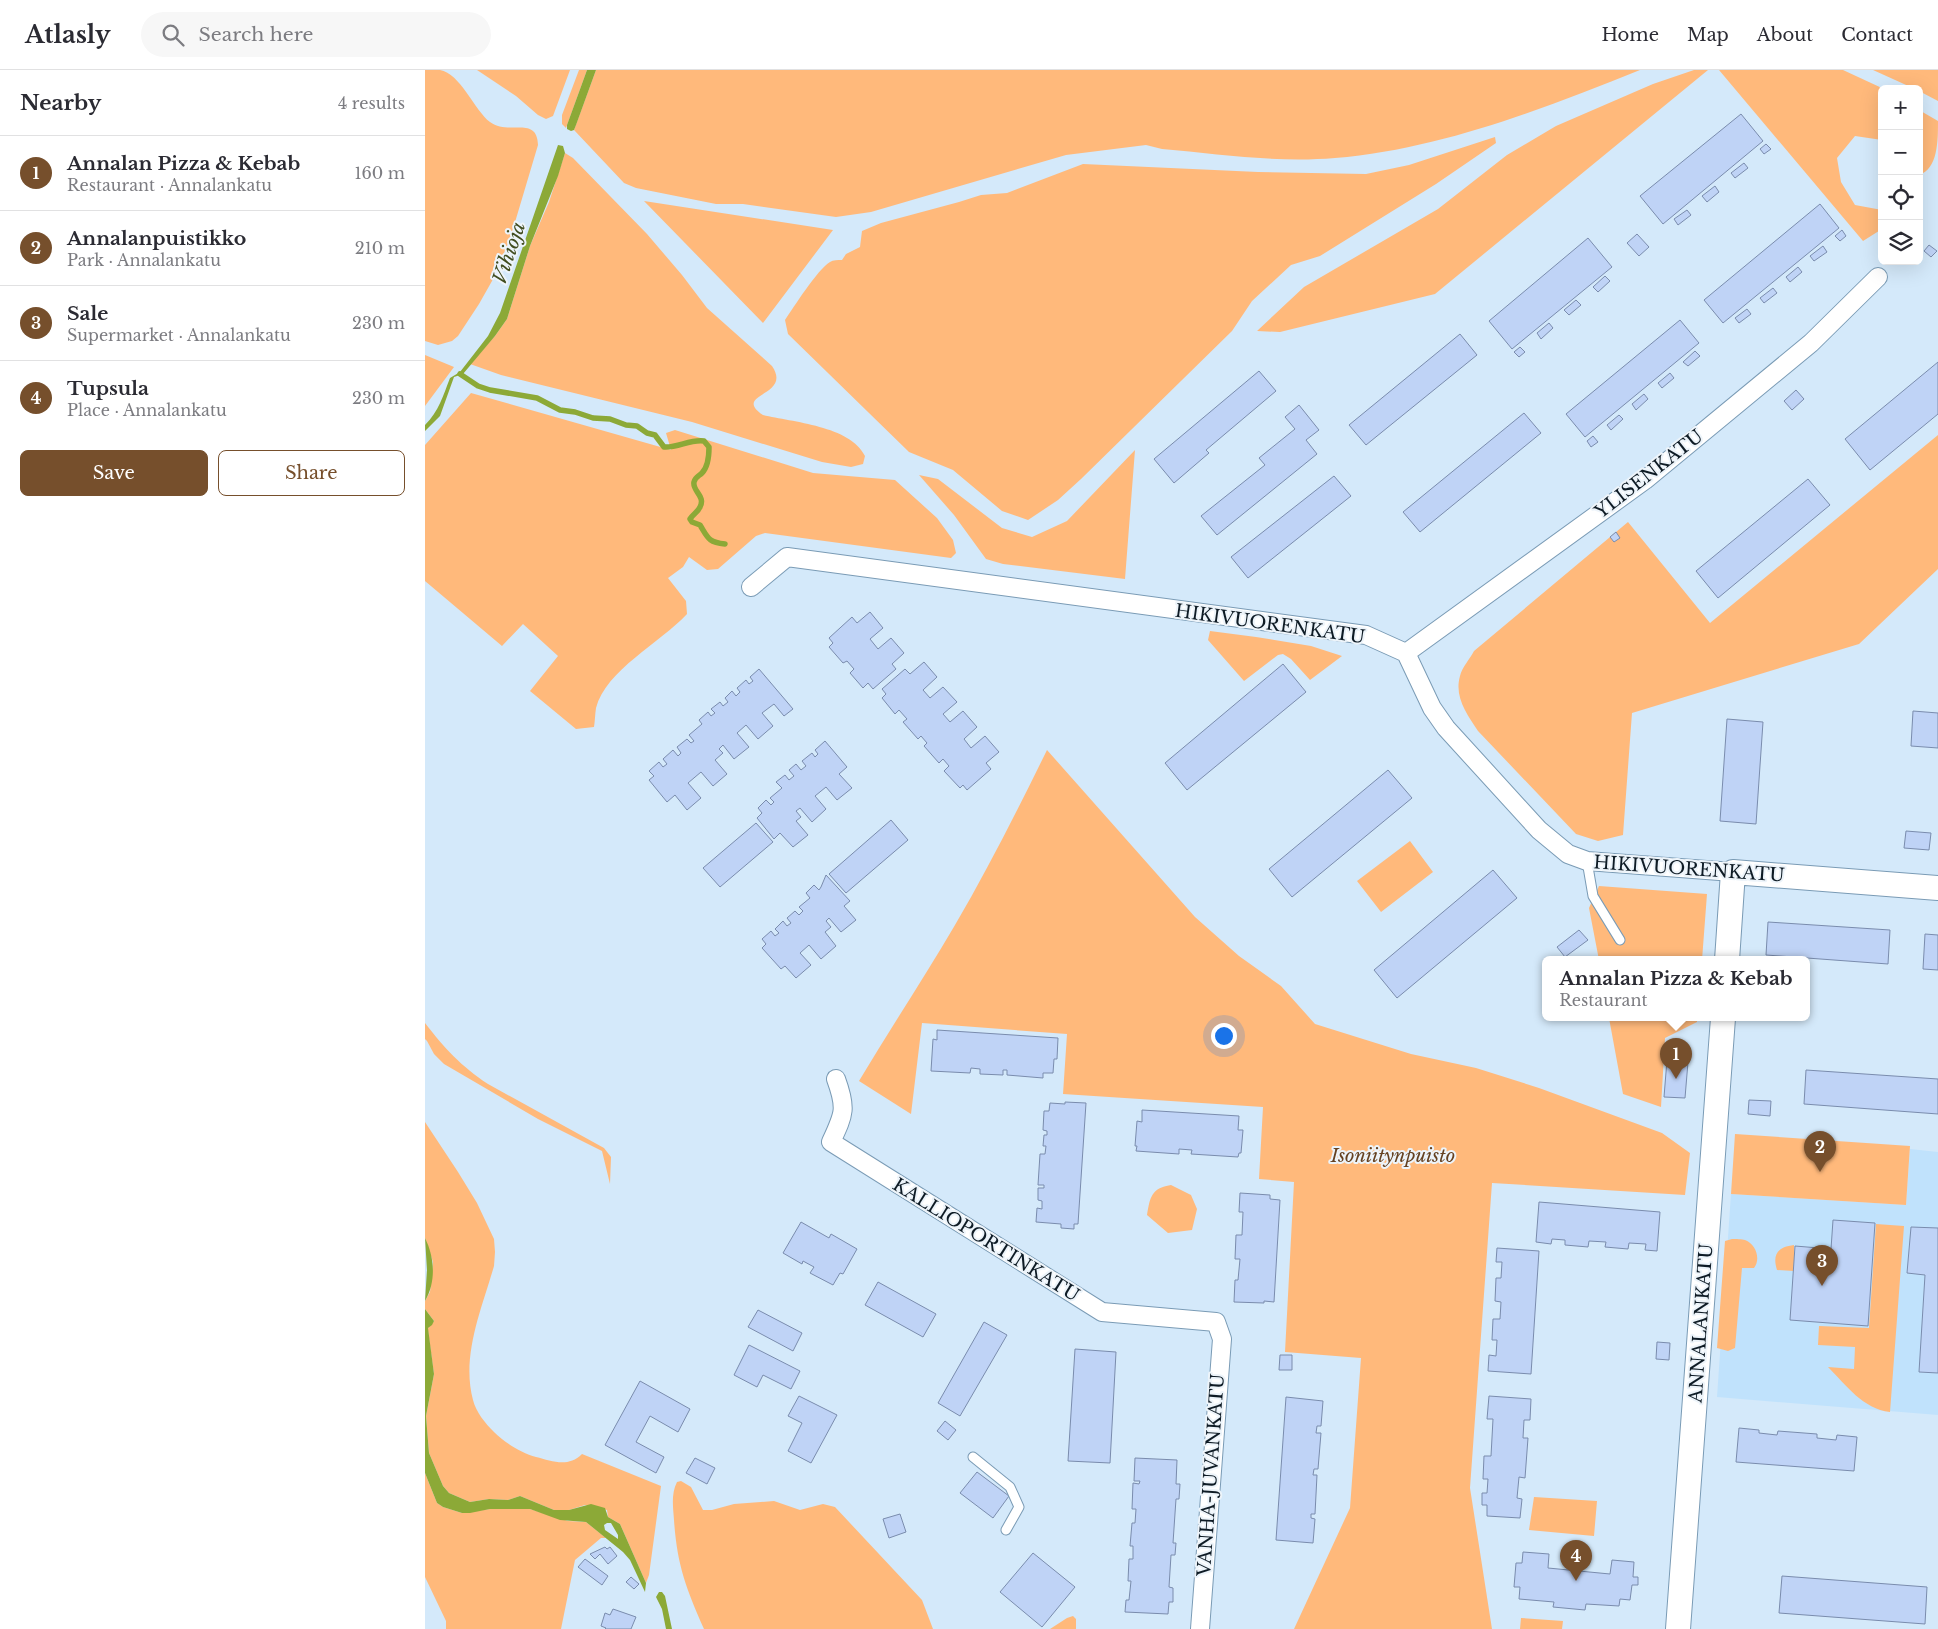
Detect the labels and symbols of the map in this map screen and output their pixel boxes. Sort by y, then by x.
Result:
water label: Vihioja [488,219,530,287]
street label: YLISENKATU [1590,425,1707,524]
street label: HIKIVUORENKATU [1173,600,1367,648]
street label: HIKIVUORENKATU [1593,851,1785,887]
your location [1211,1023,1237,1049]
pin: 1 [1660,1038,1692,1079]
pin: 2 [1804,1131,1836,1172]
park label: Isoniitynpuisto [1330,1145,1455,1167]
street label: KALLIOPORTINKATU [889,1174,1083,1306]
street label: ANNALANKATU [1684,1243,1718,1404]
pin: 3 [1806,1245,1838,1286]
street label: VANHA-JUVANKATU [1193,1373,1229,1578]
pin: 4 [1560,1540,1592,1581]

